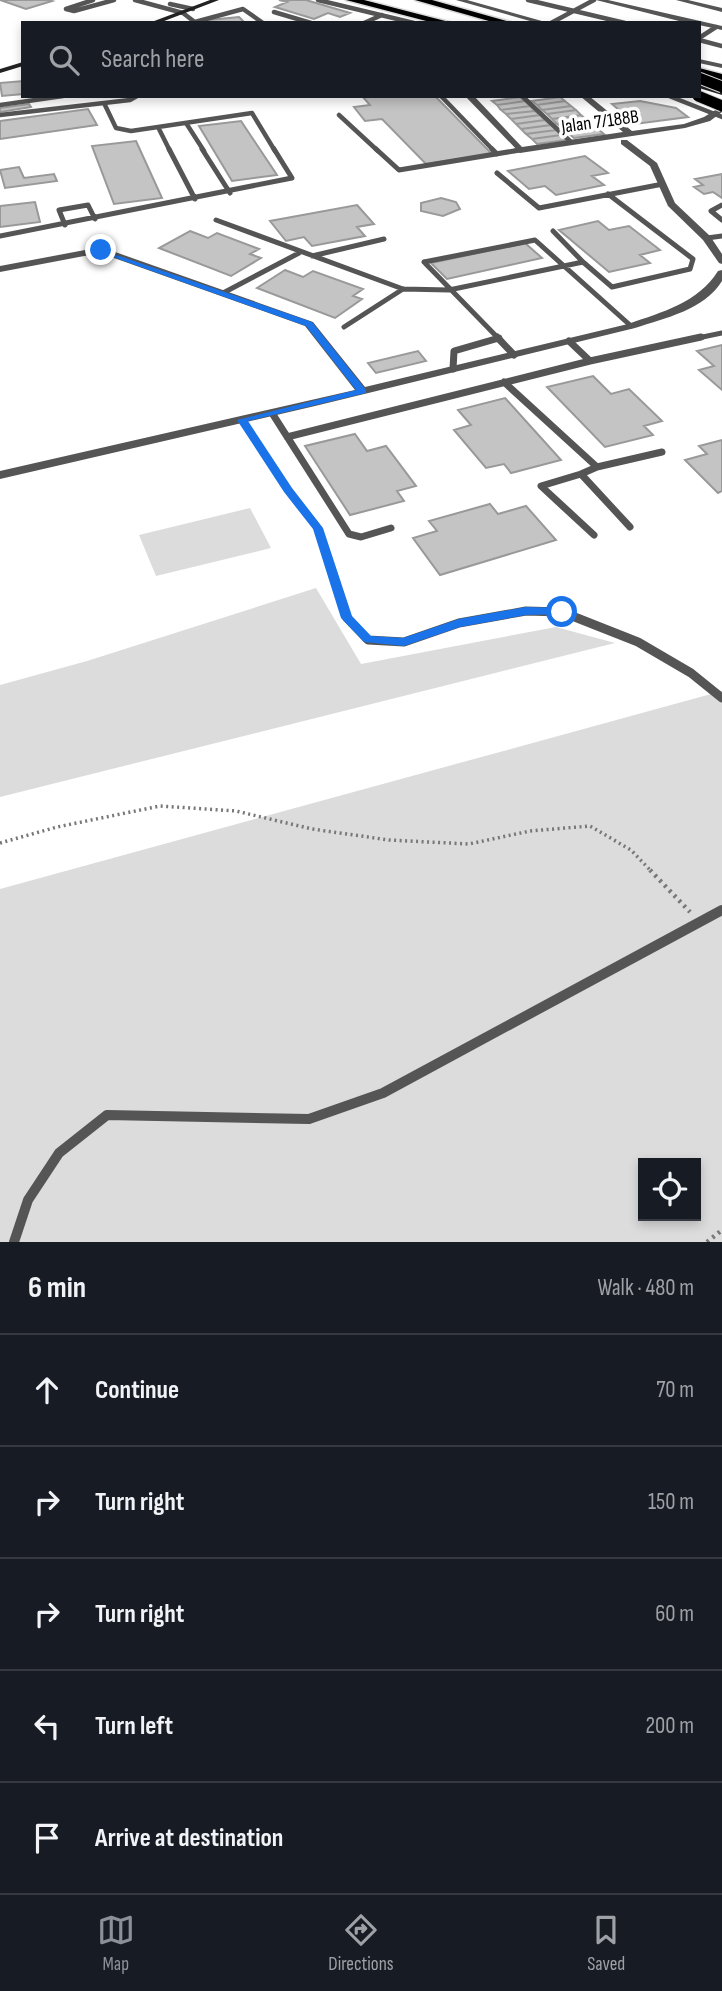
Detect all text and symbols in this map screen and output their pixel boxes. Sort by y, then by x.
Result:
search box [21,21,701,98]
icon: search [45,41,83,79]
text: Search here [101,44,204,75]
street label: Jalan 7/188B [559,105,640,139]
route end [85,234,116,265]
route start [546,596,577,627]
map controls [638,1158,701,1221]
button: locate [638,1158,701,1221]
text: 6 min [28,1270,86,1306]
text: Walk · 480 m [597,1274,694,1302]
icon: ahead [28,1371,66,1409]
text: Continue [95,1375,179,1406]
text: 70 m [656,1376,694,1404]
icon: right [28,1483,66,1521]
text: Turn right [95,1487,184,1518]
text: 150 m [648,1488,694,1516]
icon: right [28,1595,66,1633]
text: Turn right [95,1599,184,1630]
text: 60 m [655,1600,694,1628]
icon: left [28,1707,66,1745]
text: Turn left [95,1711,173,1742]
text: 200 m [646,1712,694,1740]
icon: arrive [28,1819,66,1857]
text: Arrive at destination [95,1823,283,1854]
tab: Map [97,1911,135,1976]
tab: Directions [328,1911,394,1976]
tab: Saved [587,1911,625,1976]

